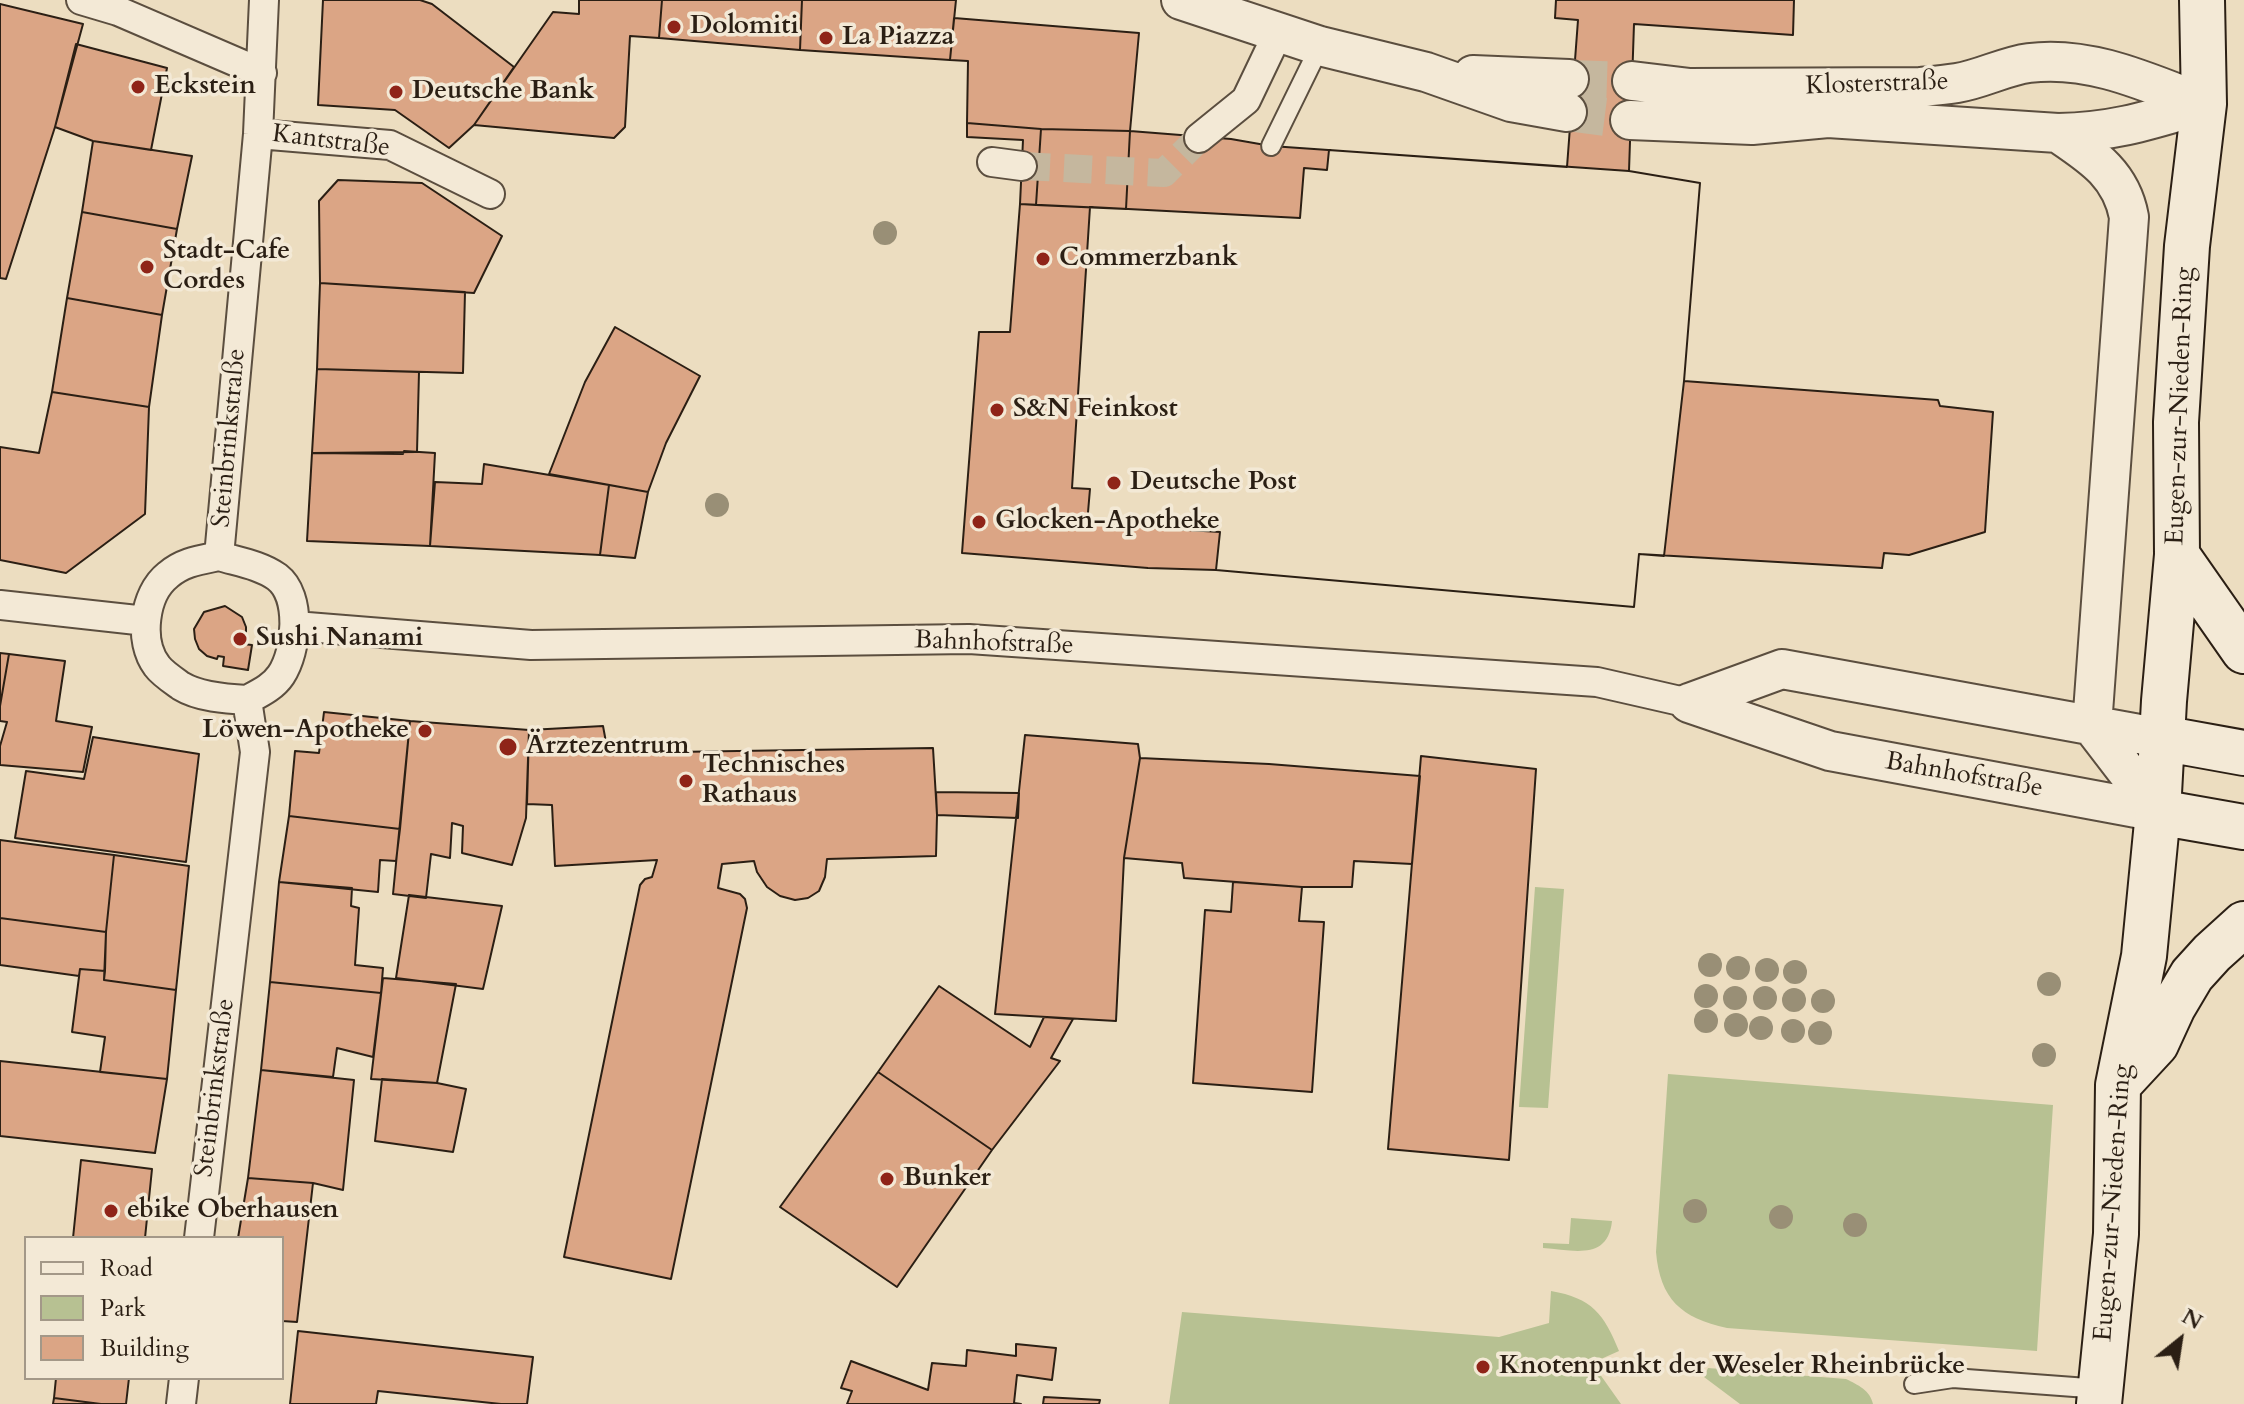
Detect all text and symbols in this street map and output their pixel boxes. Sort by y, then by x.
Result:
place label: Dolomiti [690,11,799,43]
marker: Dolomiti [665,18,683,36]
place label: La Piazza [842,22,954,54]
marker: La Piazza [817,29,835,47]
street label: Klosterstraße [1805,67,1949,103]
place label: Eckstein [154,71,256,103]
place label: Deutsche Bank [412,76,594,108]
marker: Eckstein [129,78,147,96]
marker: Deutsche Bank [387,83,405,101]
street label: Kantstraße [270,119,392,165]
place label: Stadt-Cafe Cordes [163,236,290,298]
place label: Commerzbank [1059,243,1238,275]
marker: Commerzbank [1034,250,1052,268]
marker: Stadt-Cafe Cordes [138,258,156,276]
street label: Eugen-zur-Nieden-Ring [2161,267,2201,545]
street label: Steinbrinkstraße [207,347,253,529]
place label: S&N Feinkost [1013,394,1178,426]
marker: S&N Feinkost [988,401,1006,419]
place label: Deutsche Post [1130,467,1296,499]
marker: Deutsche Post [1105,474,1123,492]
place label: Glocken-Apotheke [995,506,1220,538]
marker: Glocken-Apotheke [970,513,988,531]
place label: Sushi Nanami [256,623,423,655]
street label: Bahnhofstraße [914,626,1074,662]
marker: Sushi Nanami [231,630,249,648]
place label: Löwen-Apotheke [202,715,409,747]
marker: Löwen-Apotheke [416,722,434,740]
place label: Ärztezentrum [526,731,690,763]
marker: Ärztezentrum [497,736,519,758]
street label: Bahnhofstraße [1883,747,2045,805]
place label: Technisches Rathaus [702,750,845,812]
marker: Technisches Rathaus [677,772,695,790]
street label: Steinbrinkstraße [190,997,242,1179]
street label: Eugen-zur-Nieden-Ring [2089,1063,2139,1343]
place label: Bunker [903,1163,991,1195]
marker: Bunker [878,1170,896,1188]
place label: ebike Oberhausen [127,1195,339,1227]
marker: ebike Oberhausen [102,1202,120,1220]
legend [24,1236,284,1380]
text: Road [100,1252,153,1285]
text: Park [100,1292,146,1325]
north arrow [2140,1300,2220,1380]
text: N [2176,1301,2208,1337]
text: Building [100,1332,189,1365]
place label: Knotenpunkt der Weseler Rheinbrücke [1499,1351,1965,1383]
marker: Knotenpunkt der Weseler Rheinbrücke [1474,1358,1492,1376]

